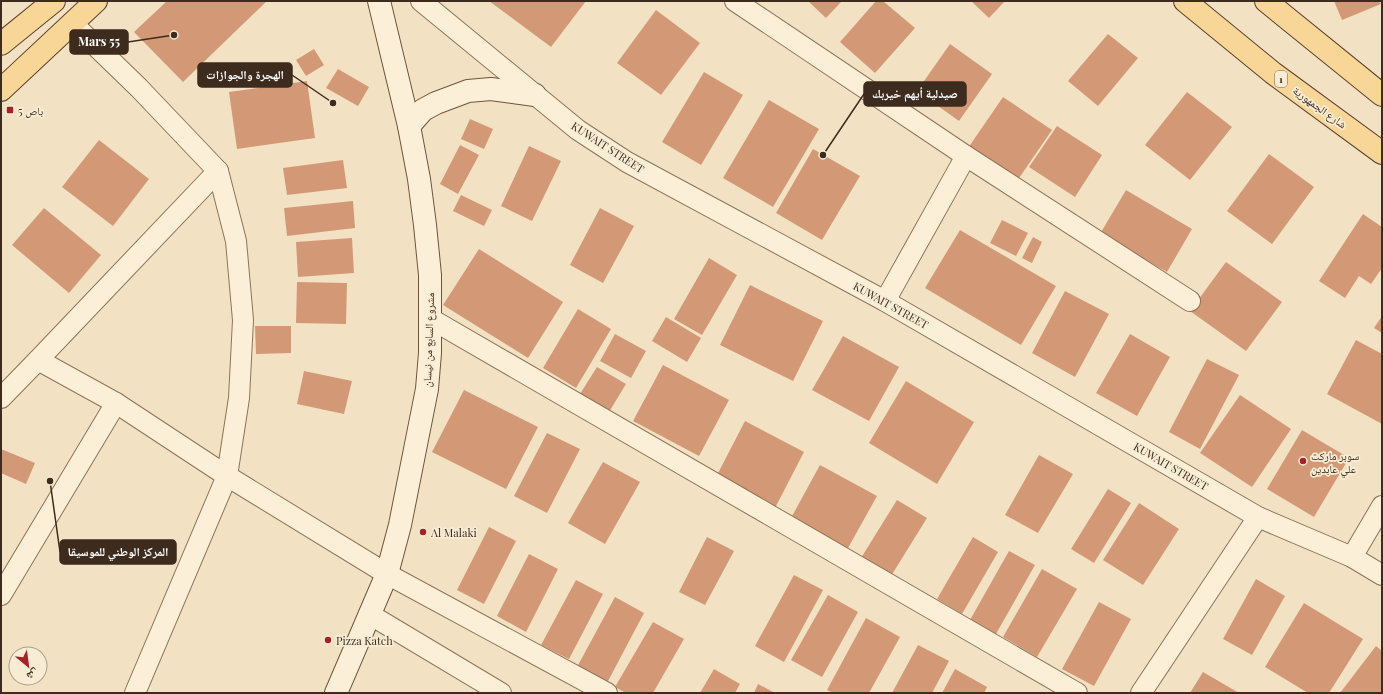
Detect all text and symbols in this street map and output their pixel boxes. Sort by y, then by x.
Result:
callout: Mars 55 [70,30,128,54]
text: Mars 55 [78,33,121,49]
callout: الهجرة والجوازات [198,63,292,87]
text: الهجرة والجوازات [206,66,284,82]
road number: 1 [1275,71,1287,87]
callout: صيدلية أيهم خيربك [864,82,966,106]
street label: شارع الجمهورية [1290,82,1350,132]
text: صيدلية أيهم خيربك [872,85,958,102]
place label: باص 5 [18,103,43,118]
marker: باص 5 [5,105,15,115]
street label: KUWAIT STREET [569,118,647,176]
street label: KUWAIT STREET [851,278,931,332]
street label: مشروع السابع من نيسان [419,292,437,388]
street label: KUWAIT STREET [1131,439,1211,494]
place label: سوبر ماركت علي عابدين [1311,448,1359,477]
marker: سوبر ماركت علي عابدين [1298,456,1308,466]
place label: Al Malaki [430,525,477,540]
marker: Al Malaki [418,527,428,537]
callout: المركز الوطني للموسيقا [60,540,176,564]
text: المركز الوطني للموسيقا [68,543,168,562]
place label: Pizza Katch [336,633,393,648]
marker: Pizza Katch [323,635,333,645]
north arrow [8,646,48,686]
text: ش [24,665,42,685]

